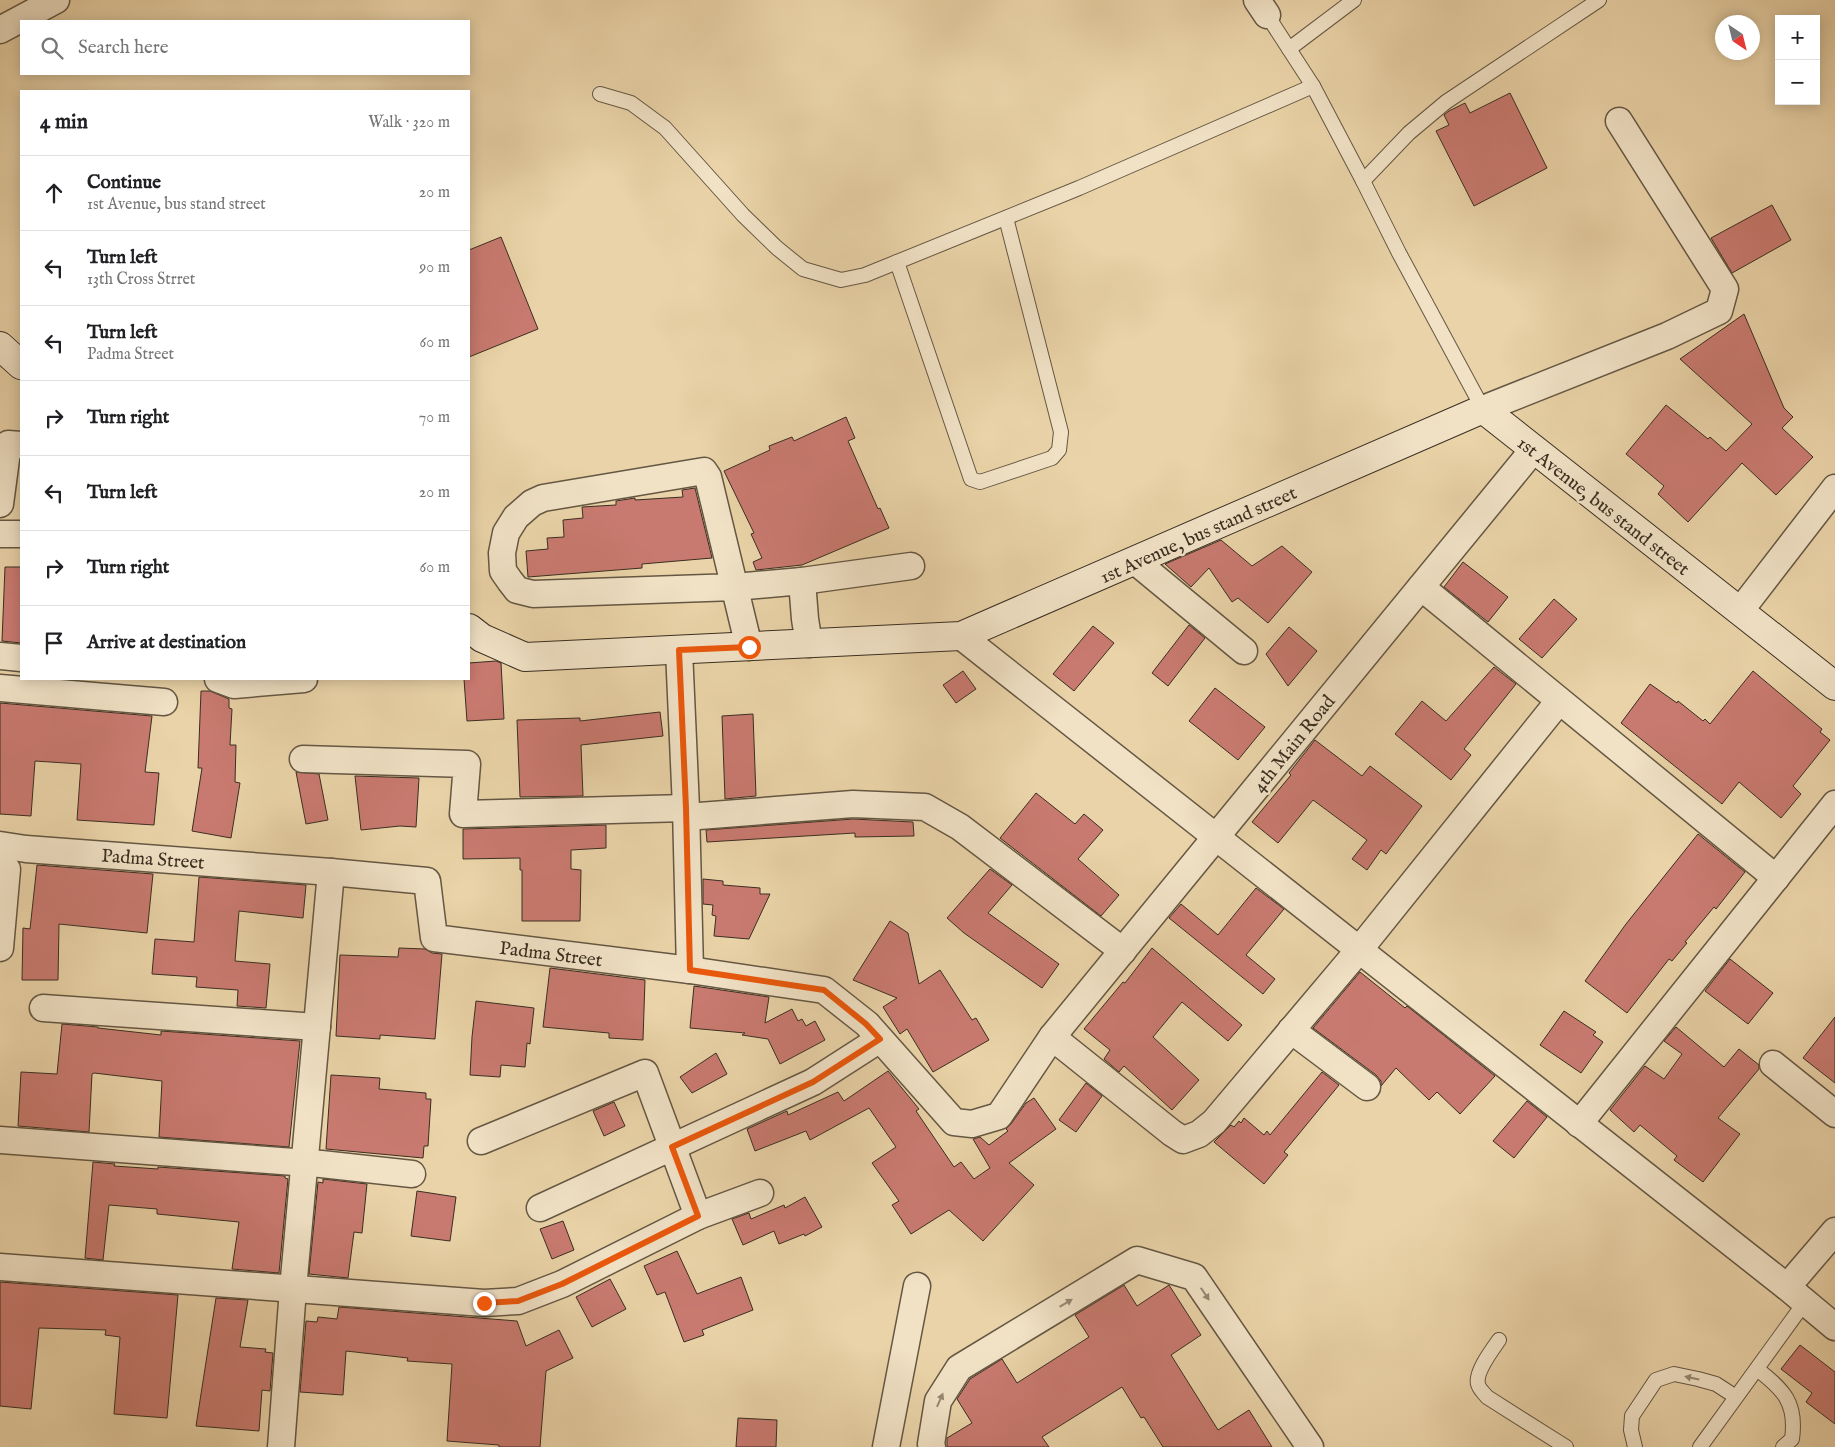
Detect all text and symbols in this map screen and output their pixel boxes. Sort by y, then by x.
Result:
north arrow [1715,15,1760,60]
map controls [1775,15,1820,105]
button: + [1775,15,1820,60]
search box [20,20,470,75]
icon: search [38,34,66,62]
text: Search here [78,36,169,60]
button: − [1775,60,1820,105]
text: 4 min [40,109,88,136]
text: Walk · 320 m [368,113,450,133]
text: Continue [87,171,161,195]
icon: ahead [40,179,68,207]
text: 20 m [419,183,450,203]
text: 1st Avenue, bus stand street [87,195,266,215]
text: Turn left [87,246,158,270]
icon: left [40,254,68,282]
text: 90 m [419,258,450,278]
text: 13th Cross Strret [87,270,195,290]
text: Turn left [87,321,158,345]
icon: left [40,329,68,357]
text: 60 m [420,333,450,353]
text: Padma Street [87,345,174,365]
icon: right [40,404,68,432]
text: Turn right [87,406,169,430]
text: 70 m [419,408,450,428]
street label: 1st Avenue, bus stand street [1512,432,1694,582]
icon: left [40,479,68,507]
text: Turn left [87,481,158,505]
street label: 1st Avenue, bus stand street [1097,481,1301,590]
text: 20 m [419,483,450,503]
icon: right [40,554,68,582]
text: Turn right [87,556,169,580]
text: 60 m [420,558,450,578]
icon: arrive [40,629,68,657]
text: Arrive at destination [87,631,246,655]
route start [738,636,761,659]
street label: 4th Main Road [1248,690,1342,798]
street label: Padma Street [100,844,206,876]
street label: Padma Street [498,937,604,973]
one-way arrow [1200,1287,1210,1300]
route end [473,1292,496,1315]
one-way arrow [1060,1298,1073,1307]
one-way arrow [1684,1373,1700,1381]
one-way arrow [937,1393,945,1407]

